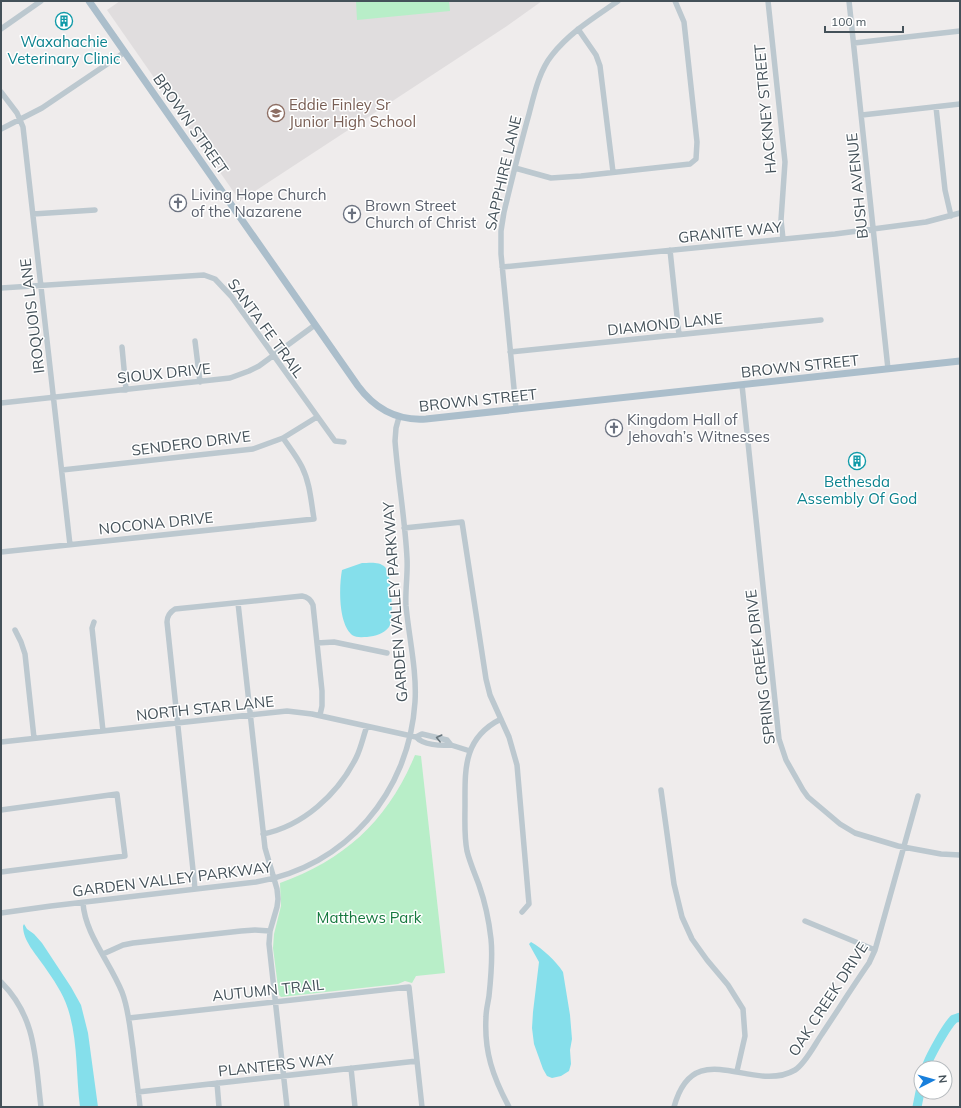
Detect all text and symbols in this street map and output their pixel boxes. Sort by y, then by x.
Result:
scale bar [825,8,903,34]
building icon: Waxahachie Veterinary Clinic [54,11,74,31]
text: 100 m [831,14,866,29]
place label: Waxahachie Veterinary Clinic [8,32,120,68]
street label: HACKNEY STREET [750,43,780,175]
street label: BROWN STREET [149,70,233,178]
place label: Eddie Finley Sr Junior High School [289,95,416,131]
school or university icon: Eddie Finley Sr Junior High School [266,103,286,123]
street label: SAPPHIRE LANE [481,114,525,232]
street label: BUSH AVENUE [842,132,872,240]
place label: Living Hope Church of the Nazarene [191,185,326,221]
church icon: Living Hope Church of the Nazarene [168,193,188,213]
place label: Brown Street Church of Christ [365,196,476,232]
church icon: Brown Street Church of Christ [342,204,362,224]
street label: GRANITE WAY [677,217,784,247]
street label: IROQUOIS LANE [15,257,48,375]
street label: SANTA FE TRAIL [224,275,308,381]
street label: DIAMOND LANE [606,308,724,340]
street label: BROWN STREET [740,350,860,382]
street label: SIOUX DRIVE [116,359,212,387]
street label: BROWN STREET [418,384,538,416]
place label: Kingdom Hall of Jehovah’s Witnesses [627,410,770,446]
church icon: Kingdom Hall of Jehovah’s Witnesses [604,418,624,438]
street label: SENDERO DRIVE [130,426,252,460]
building icon: Bethesda Assembly Of God [847,451,867,471]
place label: Bethesda Assembly Of God [797,472,917,508]
street label: GARDEN VALLEY PARKWAY [378,500,411,703]
street label: NOCONA DRIVE [98,508,214,538]
street label: SPRING CREEK DRIVE [741,588,779,746]
street label: NORTH STAR LANE [135,691,275,725]
one-way arrow [436,735,442,743]
street label: GARDEN VALLEY PARKWAY [71,857,274,901]
park label: Matthews Park [317,908,422,927]
street label: OAK CREEK DRIVE [784,938,872,1060]
street label: AUTUMN TRAIL [211,975,325,1005]
street label: PLANTERS WAY [217,1049,336,1081]
north arrow [913,1060,953,1100]
text: N [936,1074,950,1084]

